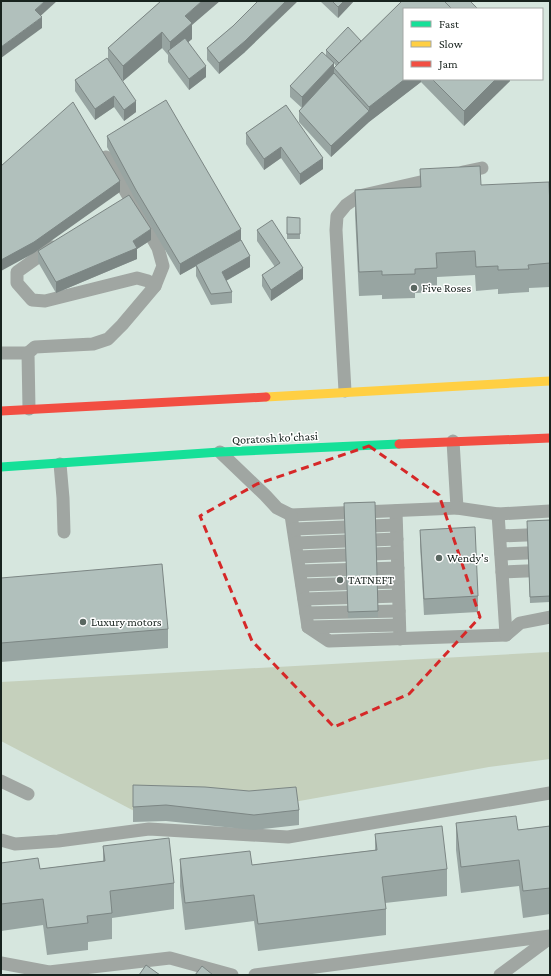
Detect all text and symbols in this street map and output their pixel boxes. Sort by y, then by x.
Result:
legend [403,8,543,80]
text: Fast [439,17,460,31]
text: Slow [439,37,463,51]
text: Jam [438,57,458,71]
place label: Five Roses [422,281,471,295]
marker: Five Roses [409,283,419,293]
street label: Qoratosh ko'chasi [232,429,318,447]
place label: Wendy's [447,551,489,565]
marker: Wendy's [434,553,444,563]
place label: TATNEFT [348,573,394,587]
marker: TATNEFT [335,575,345,585]
place label: Luxury motors [91,615,162,629]
marker: Luxury motors [78,617,88,627]

